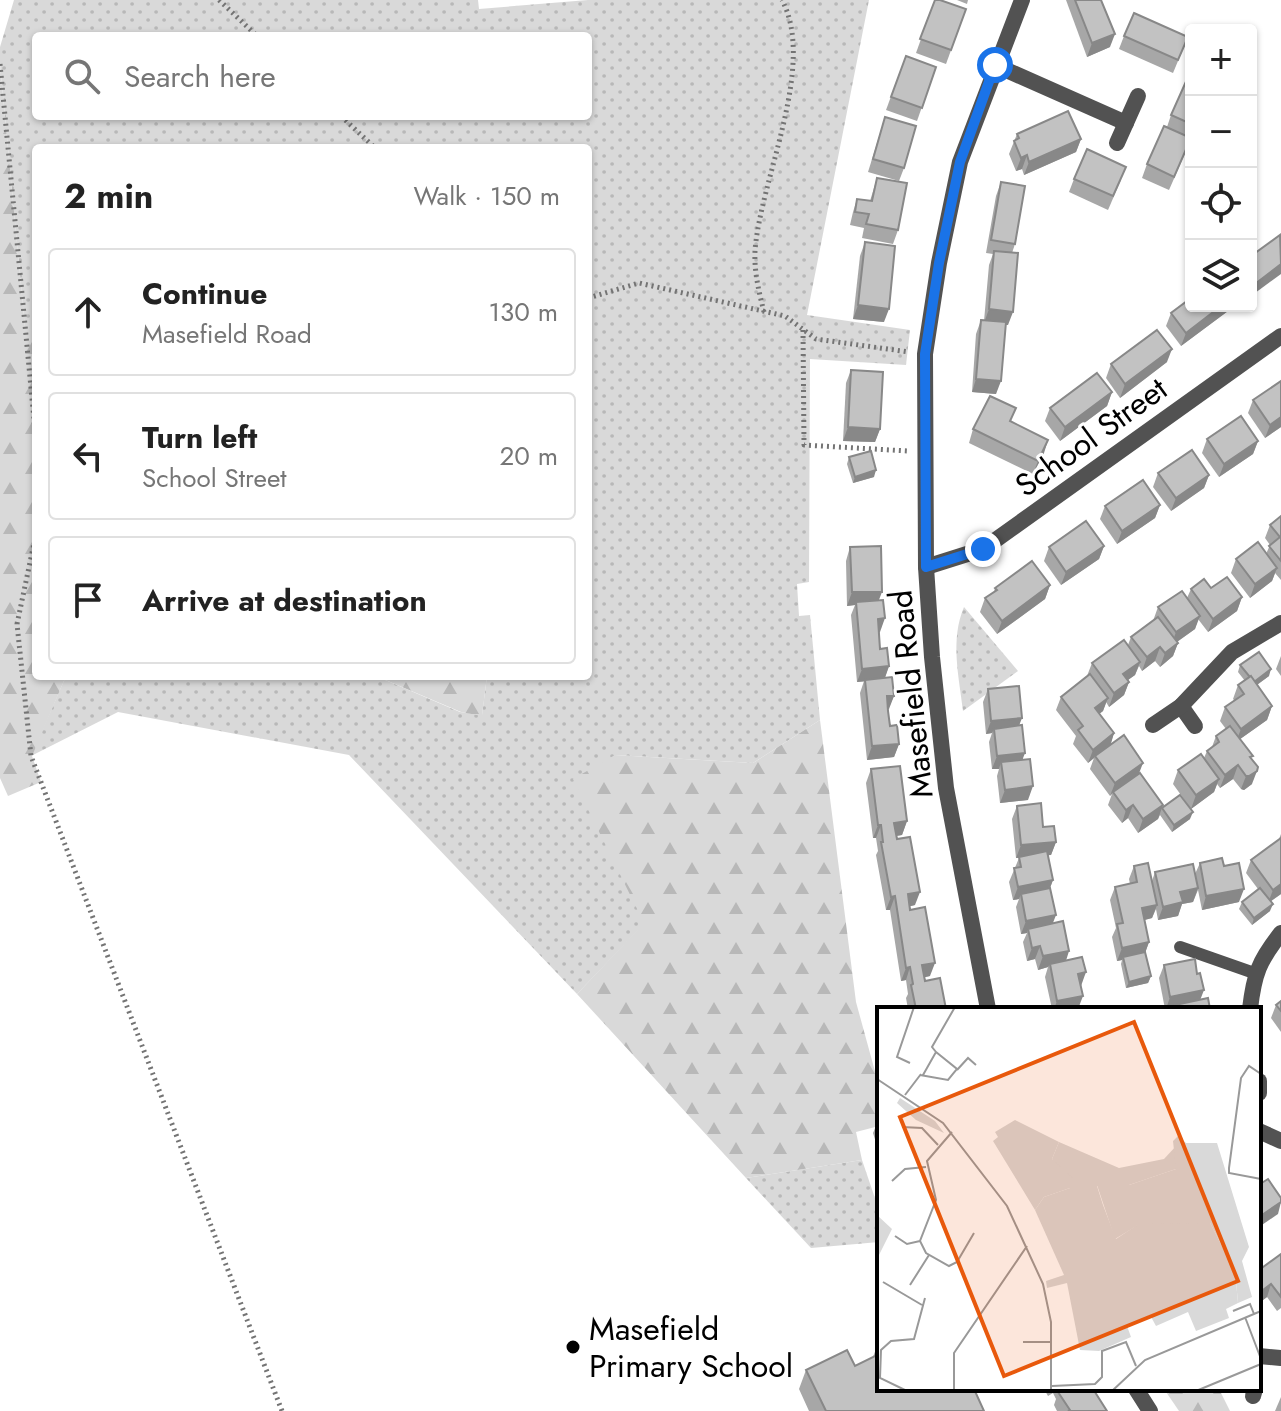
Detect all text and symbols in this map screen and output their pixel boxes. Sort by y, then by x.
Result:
map controls [1185,24,1257,312]
button: + [1185,24,1257,96]
search box [32,32,592,120]
route start [977,47,1013,83]
icon: search [60,54,104,98]
text: Search here [124,55,276,98]
button: − [1185,96,1257,168]
button: locate [1185,168,1257,240]
text: 2 min [64,172,153,221]
text: Walk · 150 m [413,177,560,215]
button: layers [1185,240,1257,312]
text: Continue [142,272,268,315]
icon: ahead [66,290,110,334]
text: 130 m [488,293,558,331]
text: Masefield Road [142,315,312,353]
street label: School Street [1006,366,1177,508]
text: Turn left [142,416,257,459]
icon: left [66,434,110,478]
text: 20 m [500,437,558,475]
text: School Street [142,459,287,497]
route end [965,531,1001,567]
icon: arrive [66,578,110,622]
text: Arrive at destination [142,579,427,622]
street label: Masefield Road [877,588,945,800]
inset map [877,1007,1261,1391]
place label: Masefield Primary School [589,1306,793,1389]
marker: Masefield Primary School [564,1338,582,1356]

